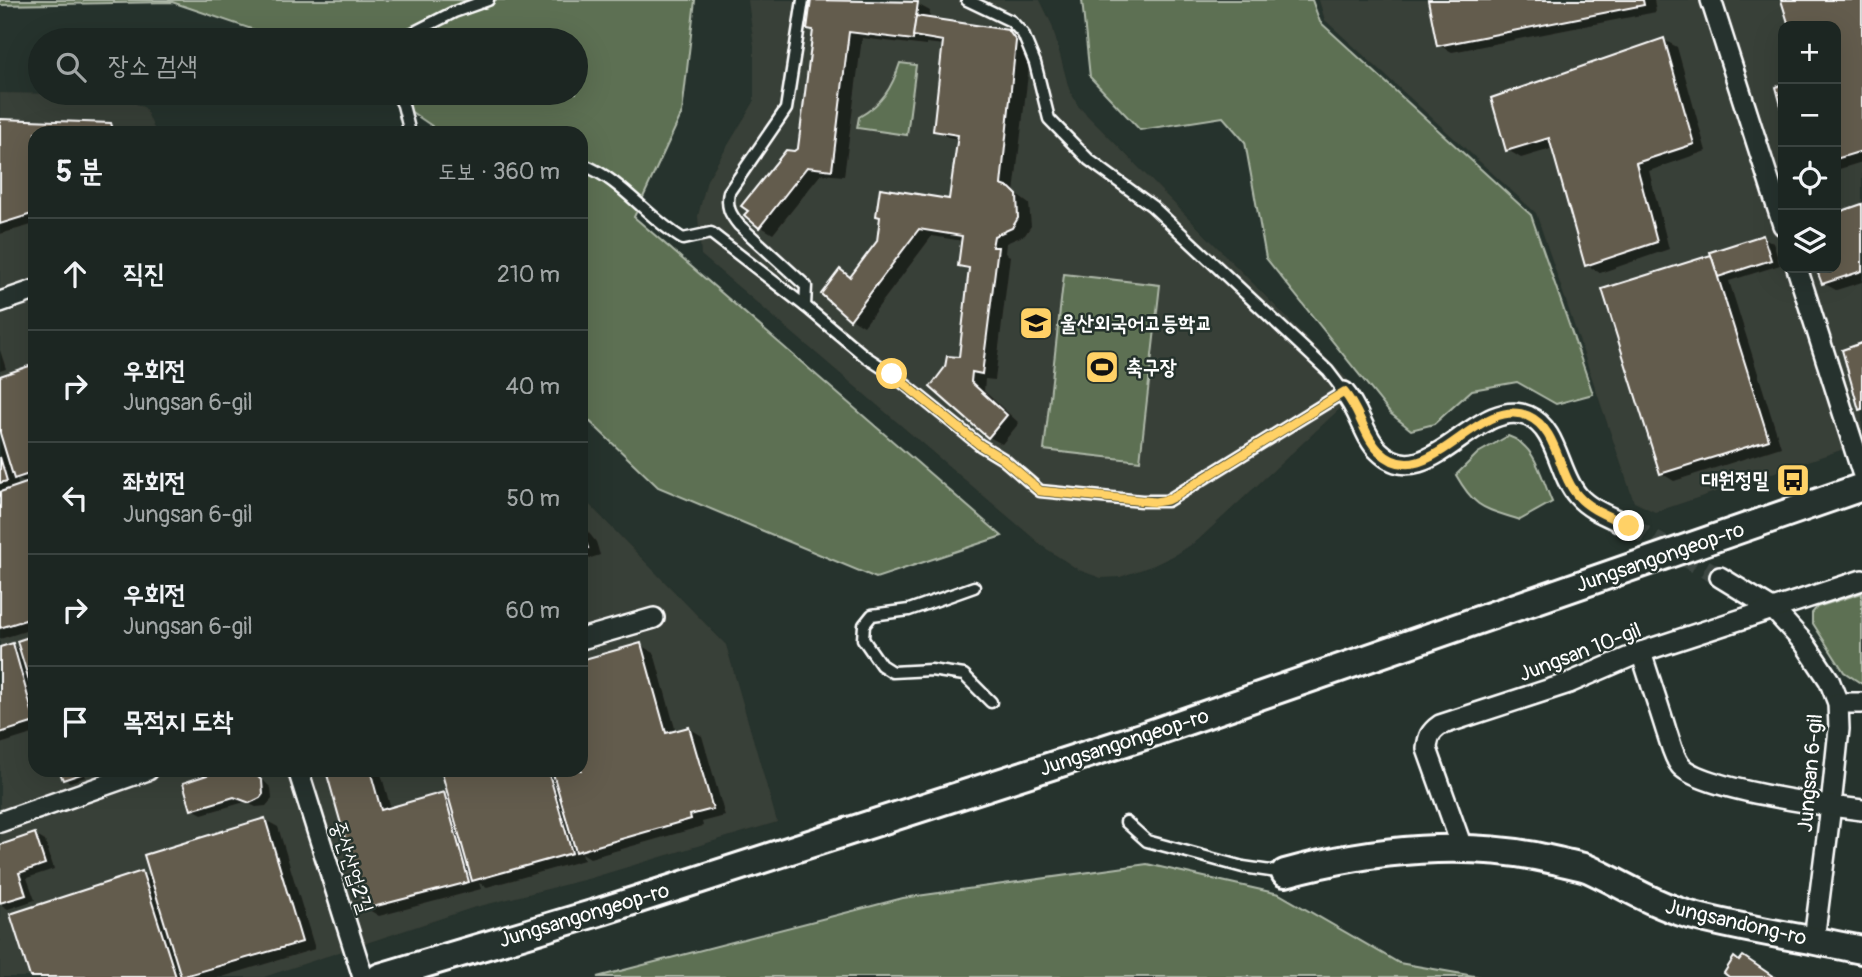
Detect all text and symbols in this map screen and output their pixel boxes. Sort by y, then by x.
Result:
map controls [1778,21,1841,273]
button: + [1778,21,1841,84]
search box [28,28,588,105]
icon: search [52,48,90,86]
text: 장소 검색 [108,50,197,82]
button: − [1778,84,1841,147]
button: locate [1778,147,1841,210]
text: 5 분 [56,153,103,190]
text: 도보 · 360 m [438,157,560,186]
button: layers [1778,210,1841,273]
icon: ahead [56,255,94,293]
text: 직진 [123,258,165,290]
text: 210 m [497,260,560,289]
school or university icon: 울산외국어고등학교 [1017,304,1055,342]
place label: 울산외국어고등학교 [1060,310,1212,337]
sports icon: 축구장 [1083,348,1121,386]
place label: 축구장 [1126,354,1177,381]
text: 우회전 [123,355,186,387]
route start [876,358,907,389]
icon: right [56,367,94,405]
text: 40 m [506,372,560,401]
text: Jungsan 6-gil [123,388,253,417]
bus stop icon: 대원정밀 [1774,461,1812,499]
text: 좌회전 [123,467,186,499]
place label: 대원정밀 [1701,467,1769,494]
icon: left [56,479,94,517]
text: 50 m [506,484,560,513]
text: Jungsan 6-gil [123,500,253,529]
route end [1613,510,1644,541]
street label: Jungsangongeop-ro [1572,516,1748,599]
text: 우회전 [123,579,186,611]
icon: right [56,591,94,629]
text: 60 m [505,596,560,625]
text: Jungsan 6-gil [123,612,253,641]
street label: Jungsan 10-gil [1515,617,1645,688]
street label: Jungsangongeop-ro [1036,702,1212,783]
icon: arrive [56,703,94,741]
text: 목적지 도착 [123,706,233,738]
street label: Jungsan 6-gil [1792,713,1829,833]
street label: 중산산업2길 [324,817,379,917]
street label: Jungsangongeop-ro [496,877,673,954]
street label: Jungsandong-ro [1663,893,1809,952]

